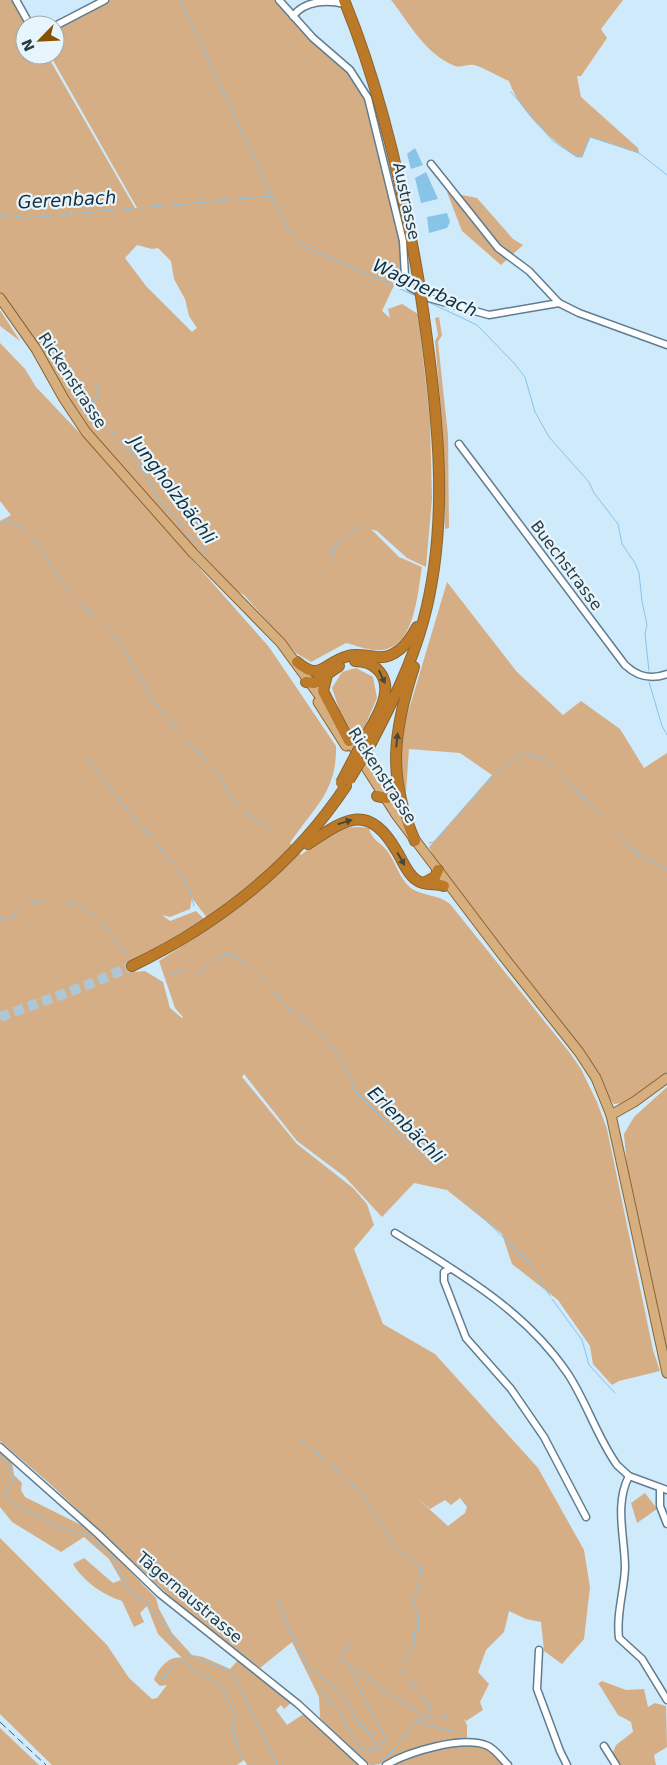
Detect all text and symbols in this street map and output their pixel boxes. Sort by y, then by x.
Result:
north arrow [15,15,65,65]
text: N [18,37,38,54]
street label: Austrasse [389,161,424,242]
water label: Gerenbach [17,186,117,213]
water label: Wagnerbach [370,254,481,321]
street label: Rickenstrasse [35,329,111,432]
water label: Jungholzbächli [124,429,221,548]
street label: Buechstrasse [527,517,607,614]
one-way arrow [377,670,386,685]
street label: Rickenstrasse [345,724,421,827]
one-way arrow [393,732,401,748]
one-way arrow [338,817,353,825]
one-way arrow [397,852,405,866]
water label: Erlenbächli [364,1082,449,1167]
street label: Tägernaustrasse [132,1547,246,1647]

